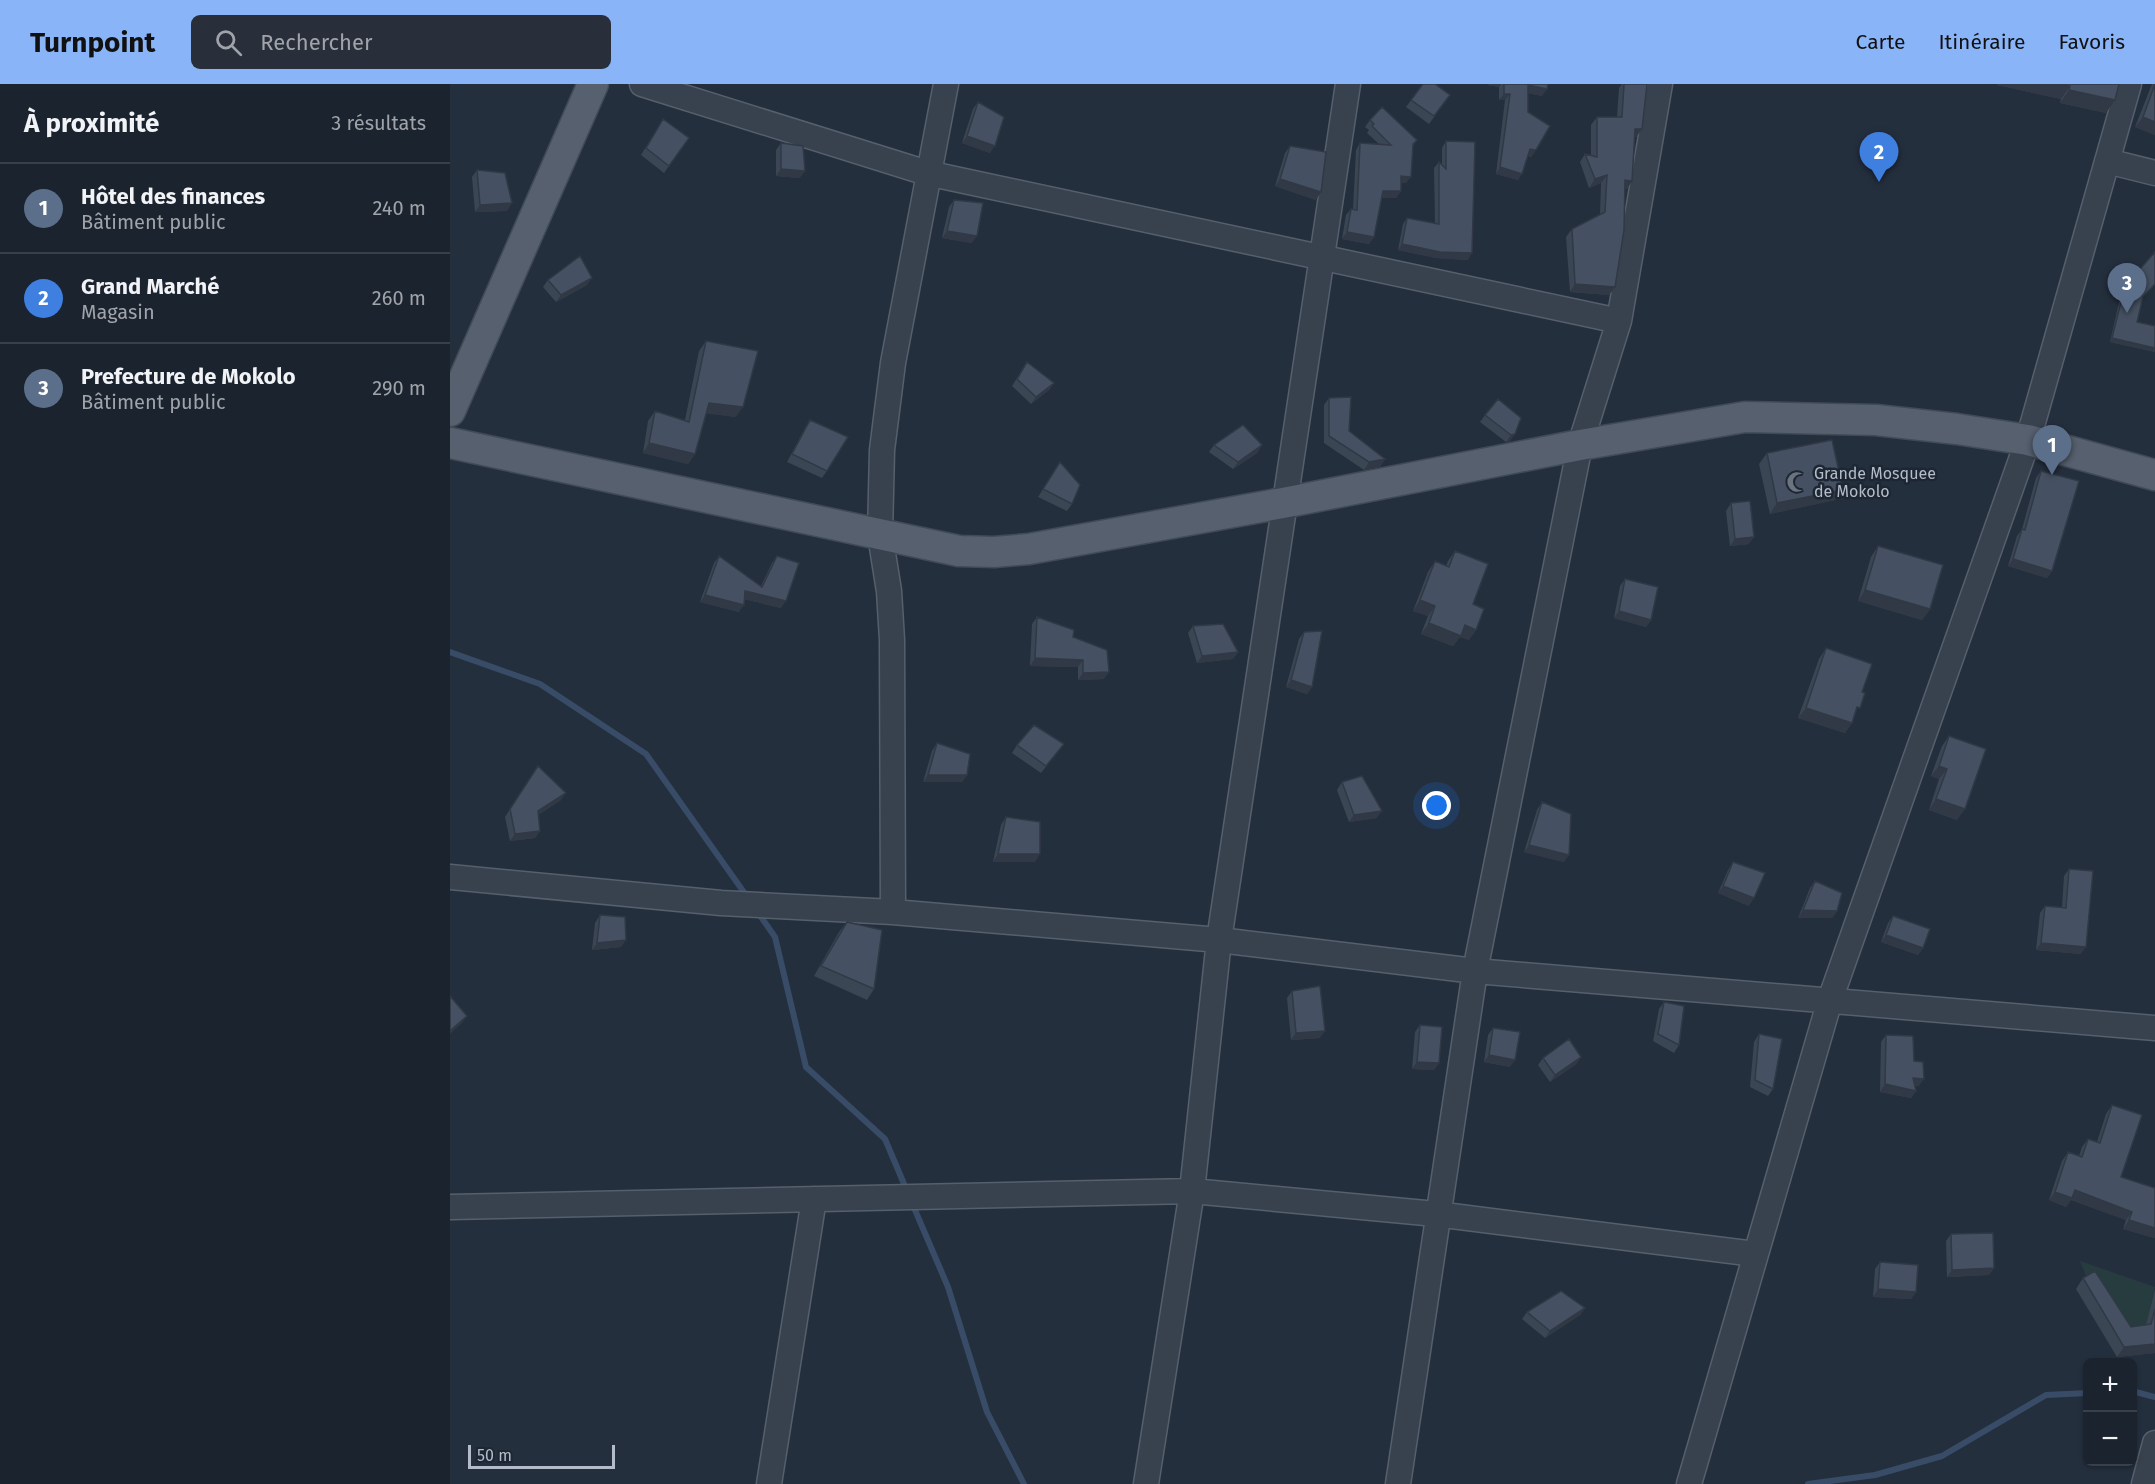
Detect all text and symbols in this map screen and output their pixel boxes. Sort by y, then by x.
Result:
search box [191,15,611,69]
text: Turnpoint [30,26,155,59]
icon: search [212,26,245,59]
text: Rechercher [260,29,372,56]
text: Carte [1856,29,1905,55]
text: Itinéraire [1938,29,2025,55]
text: Favoris [2058,29,2125,55]
text: À proximité [24,108,159,139]
text: 3 résultats [331,111,426,135]
pin: 2 [1860,132,1898,182]
text: Hôtel des finances [81,183,265,210]
text: 1 [39,196,48,220]
text: 240 m [372,196,426,220]
text: Bâtiment public [81,210,226,234]
pin: 3 [2108,264,2146,313]
text: Grand Marché [81,273,219,300]
text: 2 [38,286,49,310]
text: 260 m [372,286,426,310]
text: Magasin [81,300,155,324]
text: Prefecture de Mokolo [81,363,296,390]
text: 3 [38,376,49,400]
text: 290 m [372,376,426,400]
text: Bâtiment public [81,390,226,414]
pin: 1 [2032,426,2072,475]
place label: Grande Mosquee de Mokolo [1814,464,1936,501]
mosque icon: Grande Mosquee de Mokolo [1785,470,1809,494]
your location [1422,791,1451,820]
map controls [2083,1358,2137,1466]
button: + [2083,1358,2137,1412]
button: − [2083,1412,2137,1466]
scale bar [468,1442,615,1470]
text: 50 m [477,1446,512,1465]

